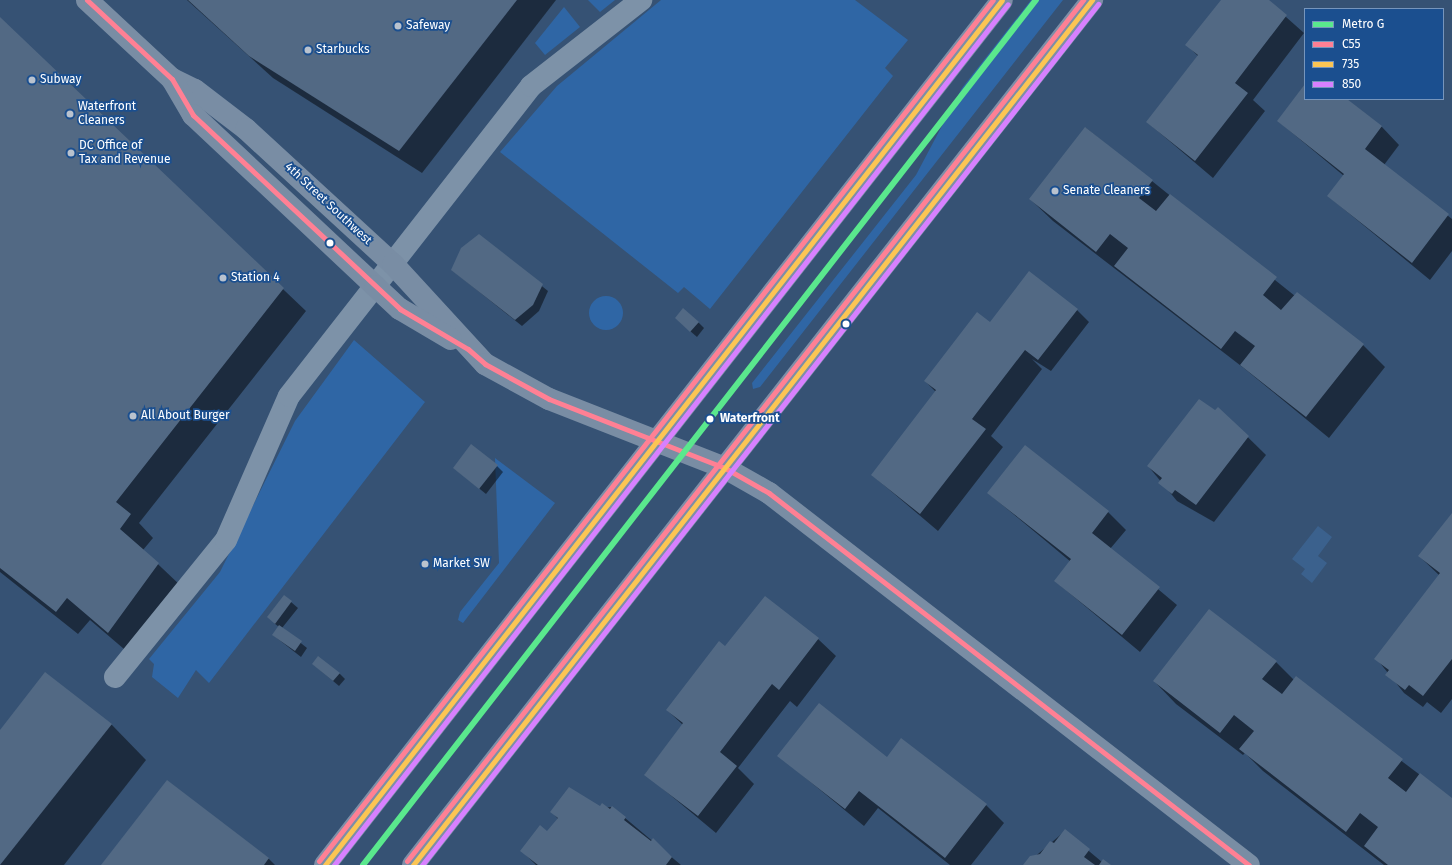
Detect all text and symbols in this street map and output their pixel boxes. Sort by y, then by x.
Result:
legend [1304,8,1444,100]
text: Metro G [1342,17,1384,31]
place label: Safeway [406,19,450,33]
marker: Safeway [393,21,403,31]
text: C55 [1342,37,1361,51]
place label: Starbucks [316,43,369,57]
marker: Starbucks [303,45,313,55]
text: 735 [1342,57,1359,71]
place label: Subway [40,73,81,87]
marker: Subway [27,75,37,85]
text: 850 [1342,77,1361,91]
place label: Waterfront Cleaners [78,100,136,128]
marker: Waterfront Cleaners [65,109,75,119]
place label: DC Office of Tax and Revenue [79,139,171,167]
marker: DC Office of Tax and Revenue [66,148,76,158]
street label: 4th Street Southwest [282,160,374,248]
place label: Senate Cleaners [1063,184,1150,198]
marker: Senate Cleaners [1050,186,1060,196]
unlabelled marker [325,238,335,248]
place label: Station 4 [231,271,280,285]
marker: Station 4 [218,273,228,283]
unlabelled marker [841,319,851,329]
place label: All About Burger [141,409,230,423]
marker: All About Burger [128,411,138,421]
marker: Waterfront [703,412,717,426]
place label: Waterfront [720,412,780,426]
place label: Market SW [433,557,490,571]
marker: Market SW [420,559,430,569]

